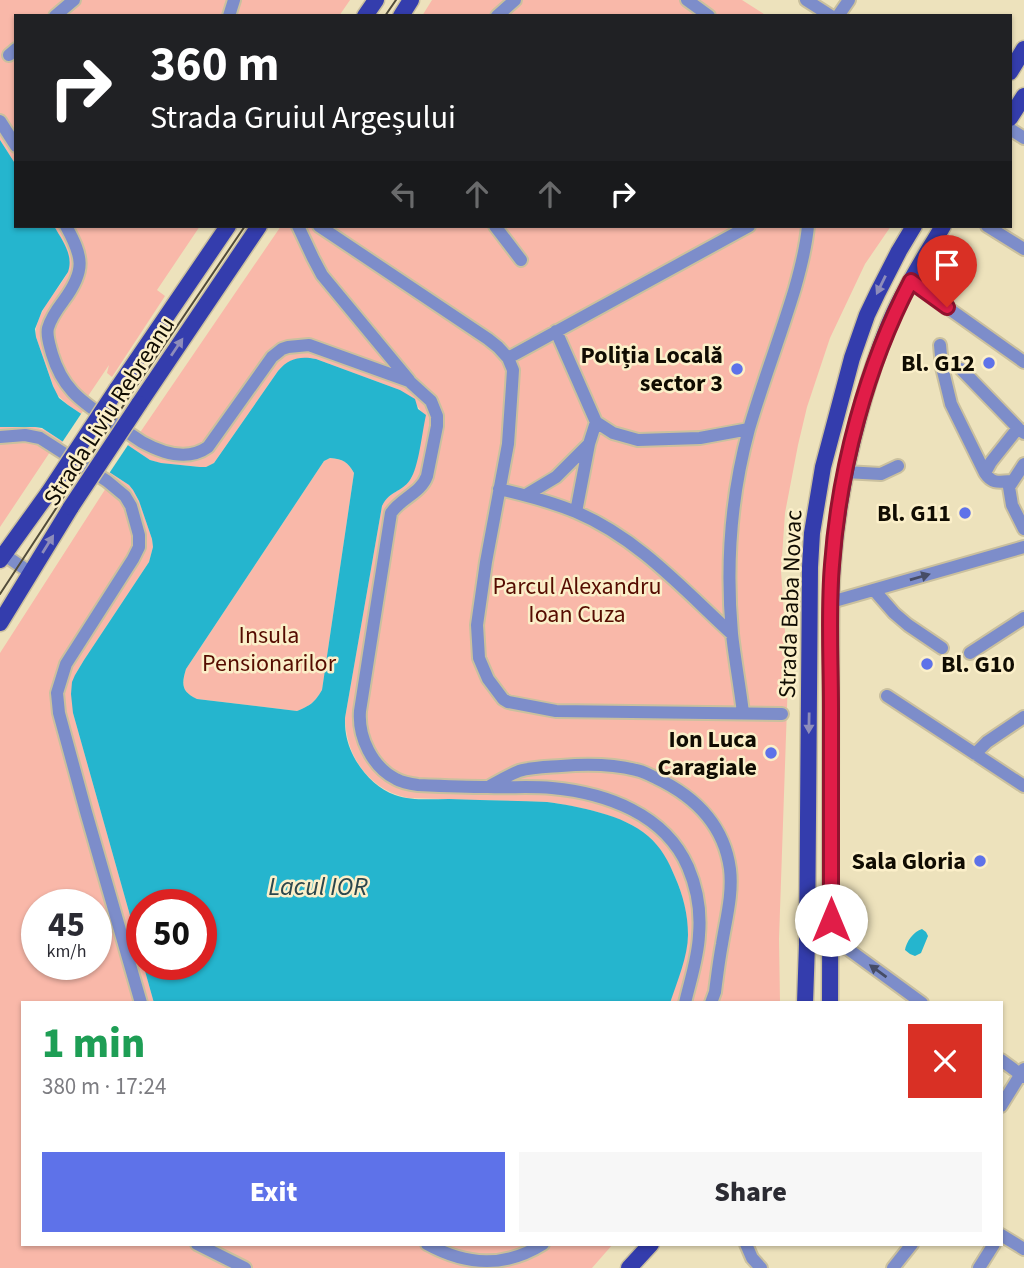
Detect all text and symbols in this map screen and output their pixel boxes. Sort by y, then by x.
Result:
text: 360 m [150,30,279,100]
icon: right [35,42,126,133]
text: Strada Gruiul Argeșului [150,95,456,141]
icon: left [385,175,423,213]
icon: ahead [458,175,496,213]
icon: ahead [531,175,569,213]
icon: right [604,175,642,213]
pin [917,235,977,307]
icon: arrive [928,246,966,284]
one-way arrow [875,275,886,295]
street label: Strada Liviu Rebreanu [35,310,184,513]
one-way arrow [170,338,184,356]
place label: Poliția Locală sector 3 [581,338,723,401]
place label: Bl. G12 [901,346,975,381]
marker: Bl. G12 [981,355,997,371]
marker: Poliția Locală sector 3 [729,361,745,377]
place label: Bl. G11 [877,496,951,531]
marker: Bl. G11 [957,505,973,521]
street label: Strada Baba Novac [770,509,811,699]
one-way arrow [42,534,55,554]
park label: Parcul Alexandru Ioan Cuza [493,569,661,632]
one-way arrow [910,571,931,581]
park label: Insula Pensionarilor [202,618,337,681]
place label: Bl. G10 [941,647,1015,682]
marker: Bl. G10 [919,656,935,672]
one-way arrow [803,712,815,734]
place label: Ion Luca Caragiale [657,722,757,785]
marker: Ion Luca Caragiale [763,745,779,761]
place label: Sala Gloria [851,844,966,879]
marker: Sala Gloria [972,853,988,869]
water label: Lacul IOR [268,868,368,905]
position arrow [794,883,868,957]
speed limit sign: 50 [126,889,217,980]
text: 45 [48,900,85,950]
text: km/h [47,939,86,964]
one-way arrow [869,964,887,978]
text: 1 min [42,1014,145,1074]
button: close [908,1024,982,1098]
text: 380 m · 17:24 [42,1070,166,1103]
button: Exit [42,1152,505,1232]
button: Share [519,1152,982,1232]

